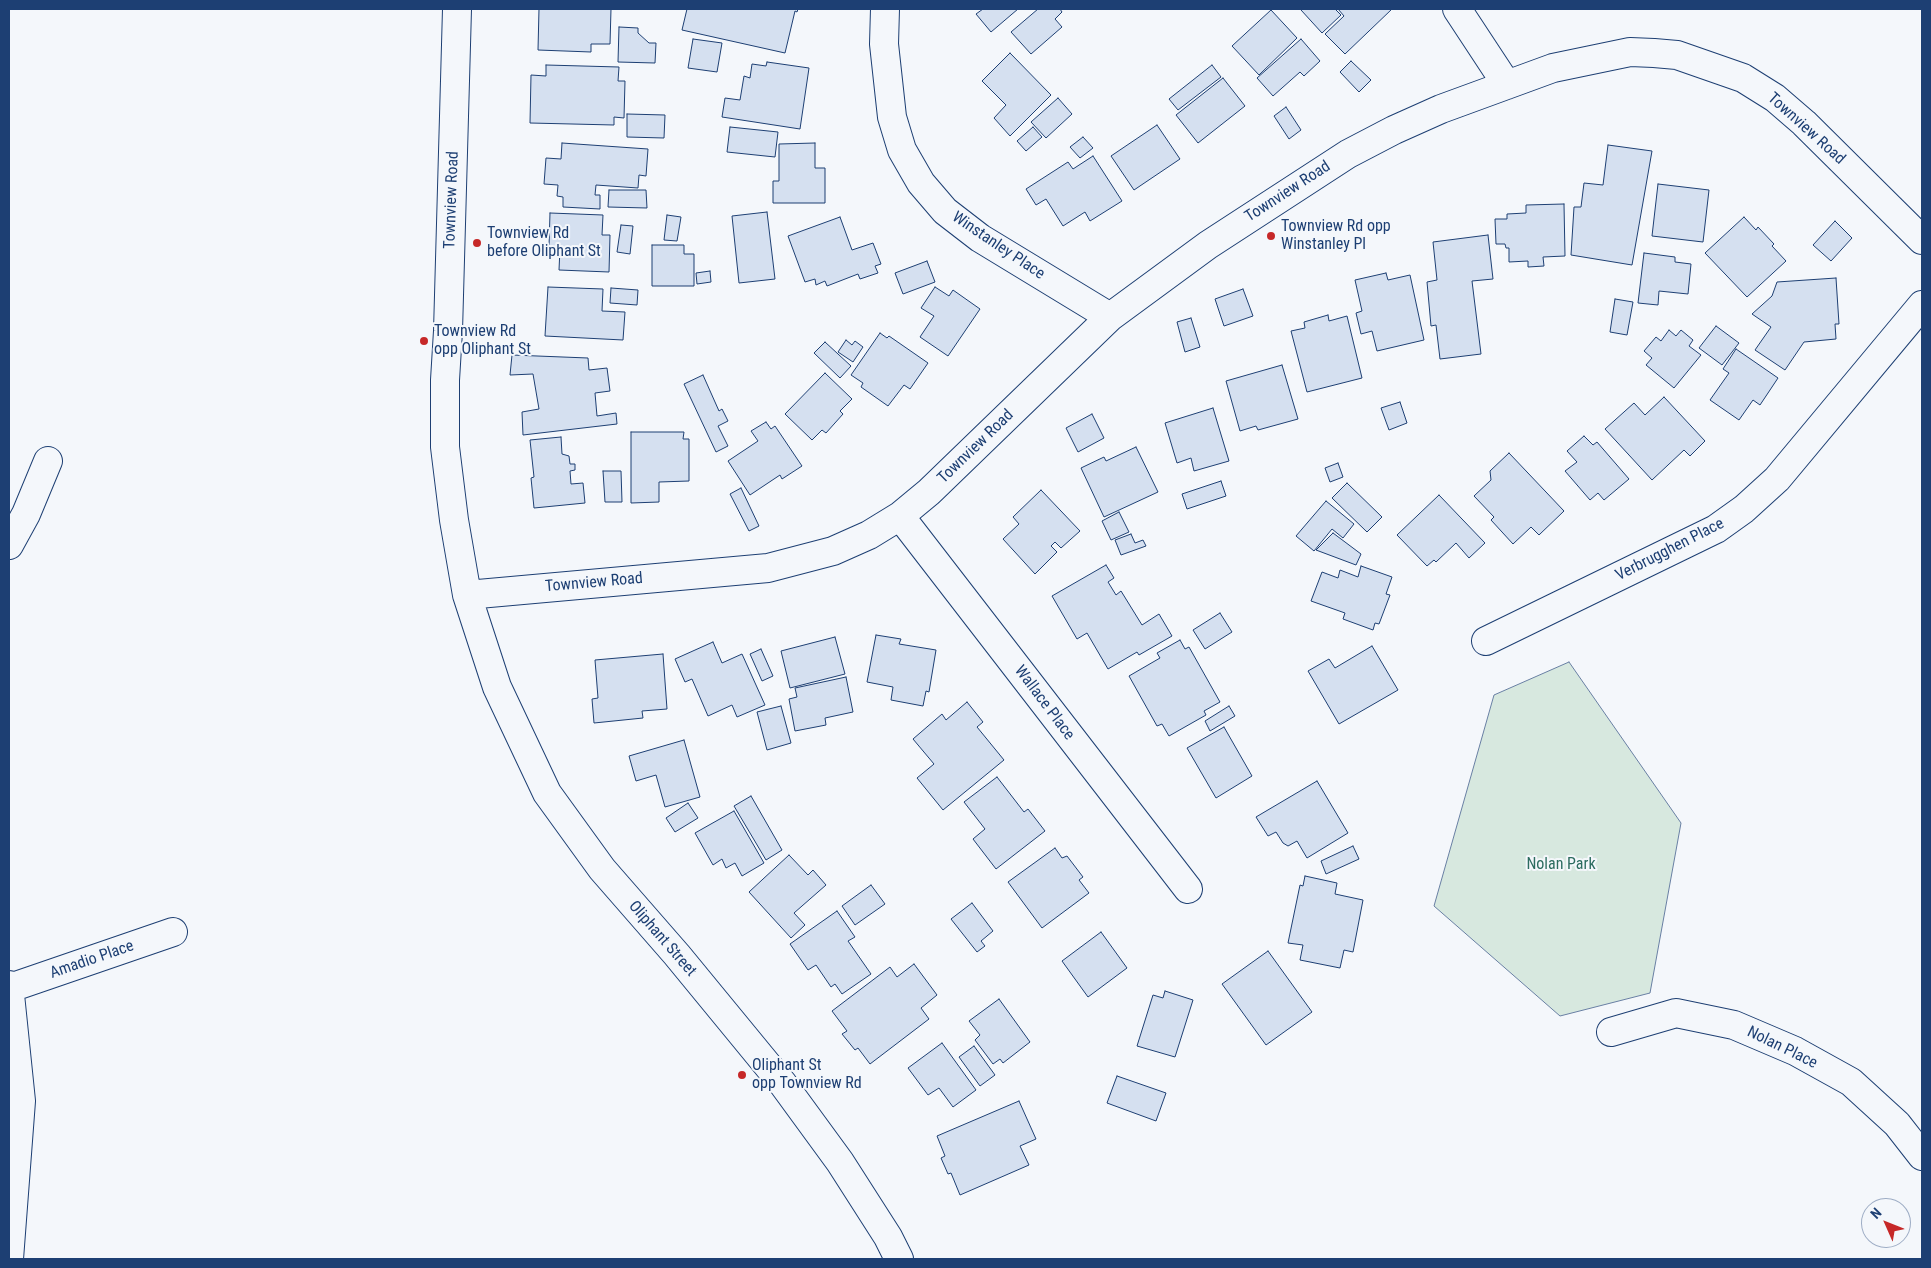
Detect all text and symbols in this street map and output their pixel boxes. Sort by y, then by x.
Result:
street label: Townview Road [1763,89,1849,169]
street label: Townview Road [441,151,463,249]
street label: Townview Road [1242,157,1334,227]
street label: Winstanley Place [948,208,1048,284]
place label: Townview Rd opp Winstanley Pl [1281,217,1391,255]
place label: Townview Rd before Oliphant St [487,224,601,262]
marker: Townview Rd opp Winstanley Pl [1265,230,1277,242]
marker: Townview Rd before Oliphant St [471,237,483,249]
place label: Townview Rd opp Oliphant St [434,322,531,360]
marker: Townview Rd opp Oliphant St [418,335,430,347]
street label: Townview Road [934,406,1018,488]
street label: Verbrugghen Place [1613,514,1727,586]
street label: Townview Road [544,569,644,597]
street label: Wallace Place [1010,662,1078,744]
park label: Nolan Park [1526,855,1596,875]
street label: Oliphant Street [624,897,700,981]
street label: Amadio Place [48,937,136,983]
street label: Nolan Place [1744,1023,1820,1073]
place label: Oliphant St opp Townview Rd [752,1056,862,1094]
marker: Oliphant St opp Townview Rd [736,1069,748,1081]
north arrow [1861,1198,1911,1248]
text: N [1867,1205,1885,1222]

